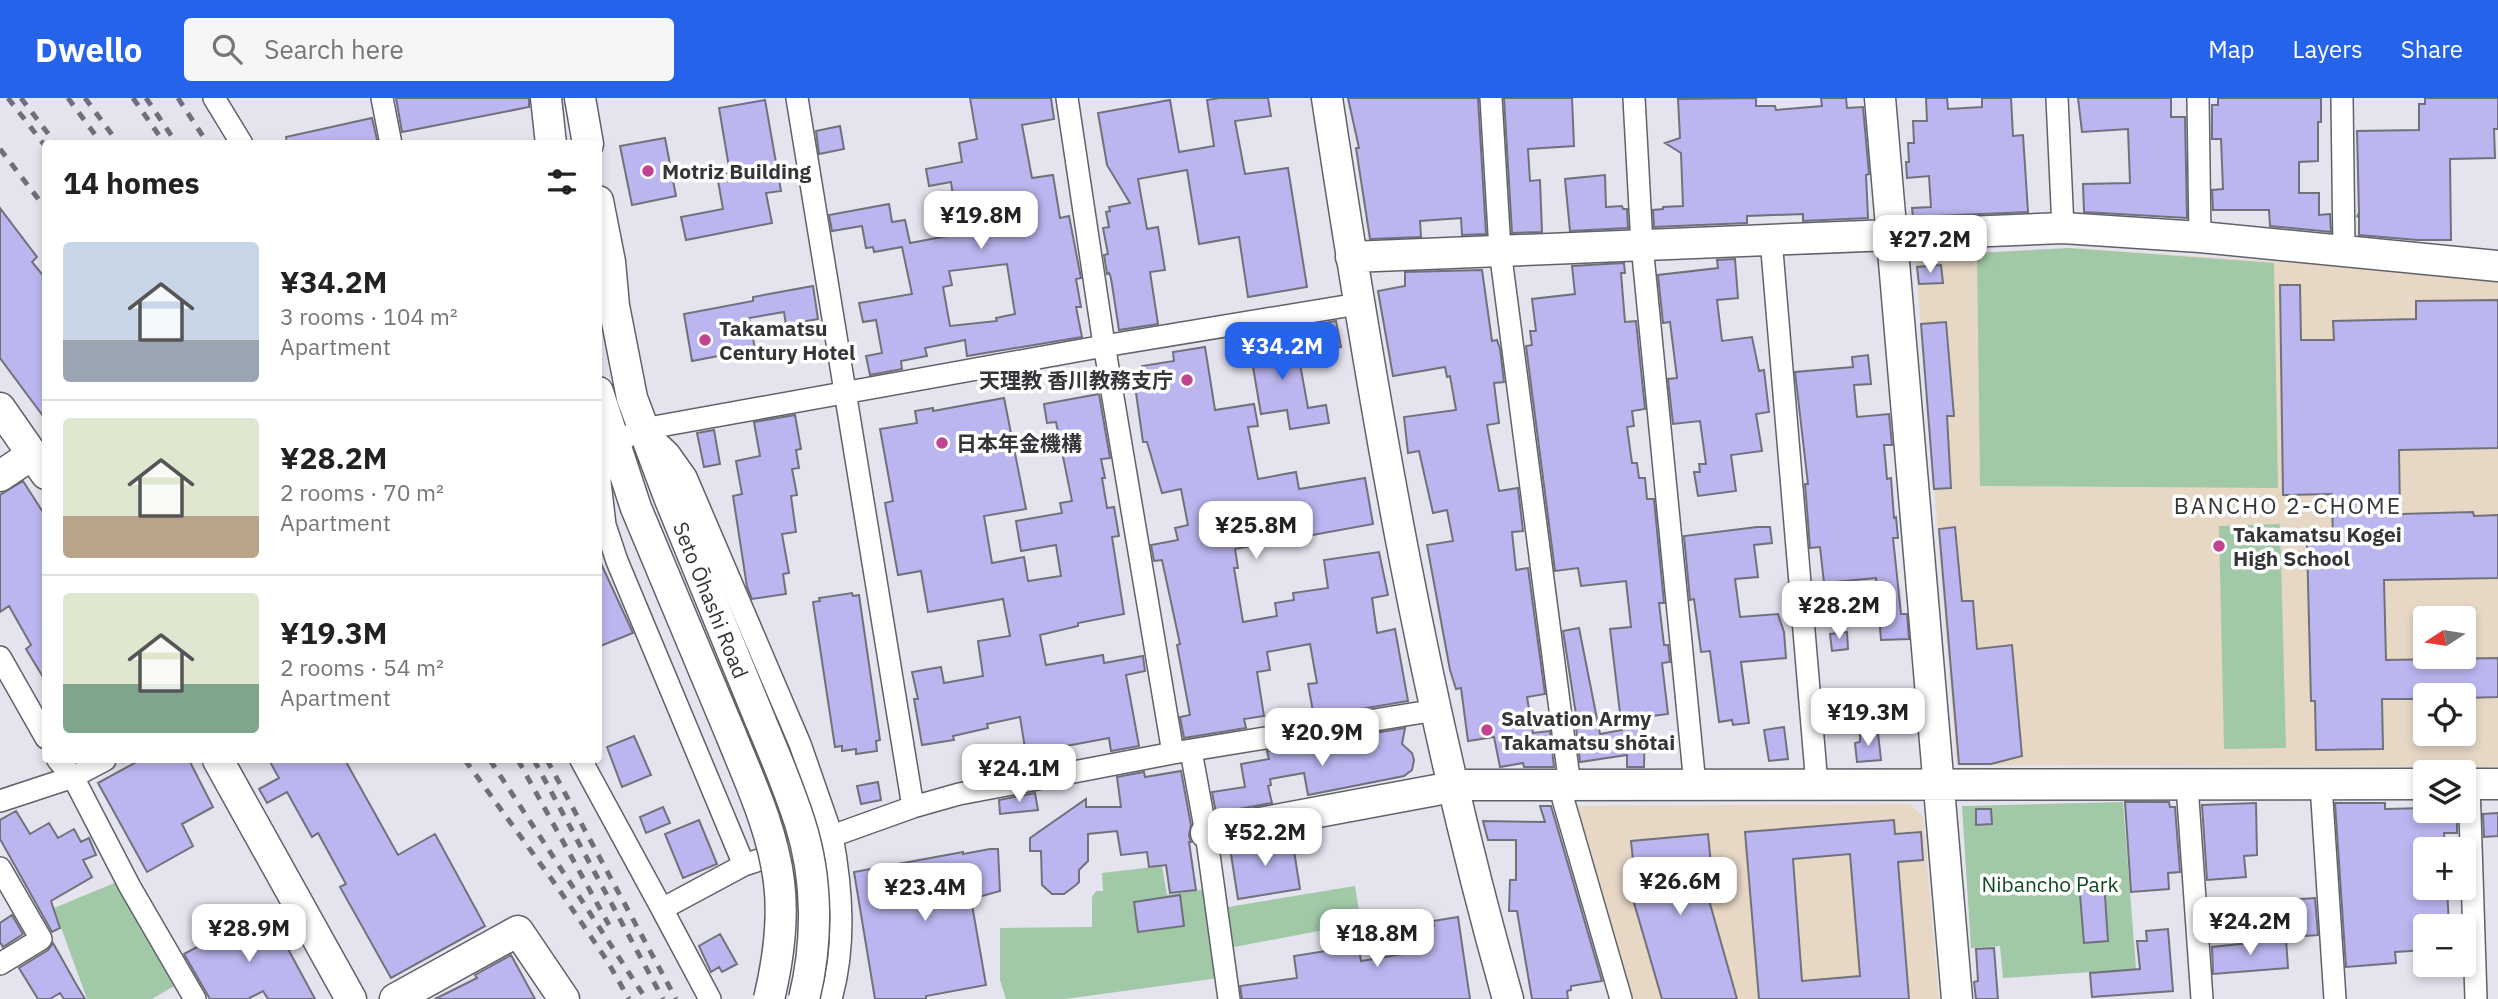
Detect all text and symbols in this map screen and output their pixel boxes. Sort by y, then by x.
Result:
search box [184,18,674,81]
text: Dwello [35,28,142,71]
icon: search [208,30,246,68]
text: Search here [264,32,404,66]
text: Map [2208,33,2255,65]
text: Layers [2293,33,2363,65]
text: Share [2401,33,2463,65]
place label: Motriz Building [662,157,811,185]
text: 14 homes [63,163,200,202]
icon: filters [543,163,581,201]
marker: Motriz Building [640,163,656,179]
pin: ¥19.8M [924,192,1038,251]
text: ¥19.8M [940,199,1022,229]
pin: ¥27.2M [1873,216,1987,275]
text: ¥27.2M [1889,223,1971,253]
text: ¥34.2M [280,262,387,301]
icon: home [119,270,203,354]
text: 3 rooms · 104 m² [280,301,458,331]
place label: Takamatsu Century Hotel [719,314,855,366]
pin: ¥34.2M [1225,322,1339,382]
text: ¥34.2M [1241,330,1323,360]
text: Apartment [280,331,391,361]
marker: Takamatsu Century Hotel [697,332,713,348]
place label: 天理教 香川教務支庁 [979,366,1173,394]
marker: 天理教 香川教務支庁 [1179,372,1195,388]
place label: 日本年金機構 [956,429,1082,457]
marker: 日本年金機構 [934,435,950,451]
text: ¥28.2M [280,438,387,477]
icon: home [119,446,203,530]
text: 2 rooms · 70 m² [280,477,444,507]
district label: BANCHO 2-CHOME [2174,490,2402,520]
pin: ¥25.8M [1199,502,1313,561]
text: Apartment [280,507,391,537]
text: ¥25.8M [1215,509,1297,539]
street label: Seto Ōhashi Road [667,518,755,682]
place label: Takamatsu Kogei High School [2233,520,2402,572]
marker: Takamatsu Kogei High School [2211,538,2227,554]
pin: ¥28.2M [1782,582,1896,641]
text: ¥28.2M [1798,589,1880,619]
north arrow [2413,606,2476,668]
map controls [2413,606,2476,977]
text: ¥19.3M [280,613,387,652]
icon: home [119,621,203,705]
text: 2 rooms · 54 m² [280,652,444,682]
text: Apartment [280,682,391,712]
button: locate [2413,683,2476,746]
pin: ¥19.3M [1811,688,1925,748]
text: ¥19.3M [1827,696,1909,726]
place label: Salvation Army Takamatsu shōtai [1501,704,1675,756]
pin: ¥20.9M [1265,708,1379,768]
text: ¥20.9M [1281,716,1363,746]
marker: Salvation Army Takamatsu shōtai [1479,722,1495,738]
pin: ¥24.1M [962,744,1076,804]
text: ¥24.1M [978,752,1060,782]
button: layers [2413,760,2476,823]
pin: ¥52.2M [1208,808,1322,868]
text: ¥52.2M [1224,816,1306,846]
button: + [2413,837,2476,900]
pin: ¥26.6M [1623,858,1737,917]
pin: ¥23.4M [868,864,982,923]
text: ¥26.6M [1639,865,1721,895]
park label: Nibancho Park [1981,870,2119,898]
text: ¥23.4M [884,871,966,901]
pin: ¥24.2M [2193,898,2307,957]
pin: ¥28.9M [192,904,306,964]
text: ¥24.2M [2209,905,2291,935]
pin: ¥18.8M [1320,910,1434,969]
text: ¥28.9M [208,912,290,942]
button: − [2413,914,2476,977]
text: ¥18.8M [1336,917,1418,947]

